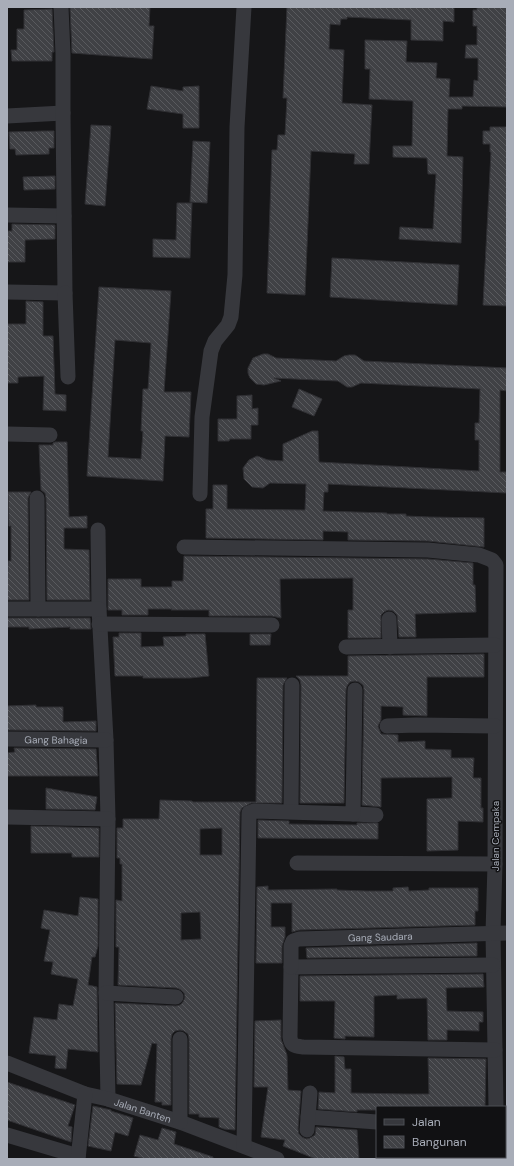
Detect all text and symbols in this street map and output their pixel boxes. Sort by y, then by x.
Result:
street label: Gang Bahagia [24,733,88,747]
street label: Jalan Cempaka [489,801,502,871]
street label: Gang Saudara [348,930,413,945]
street label: Jalan Banten [113,1095,173,1126]
legend [376,1106,506,1158]
text: Jalan [412,1114,441,1130]
text: Bangunan [412,1134,467,1150]

